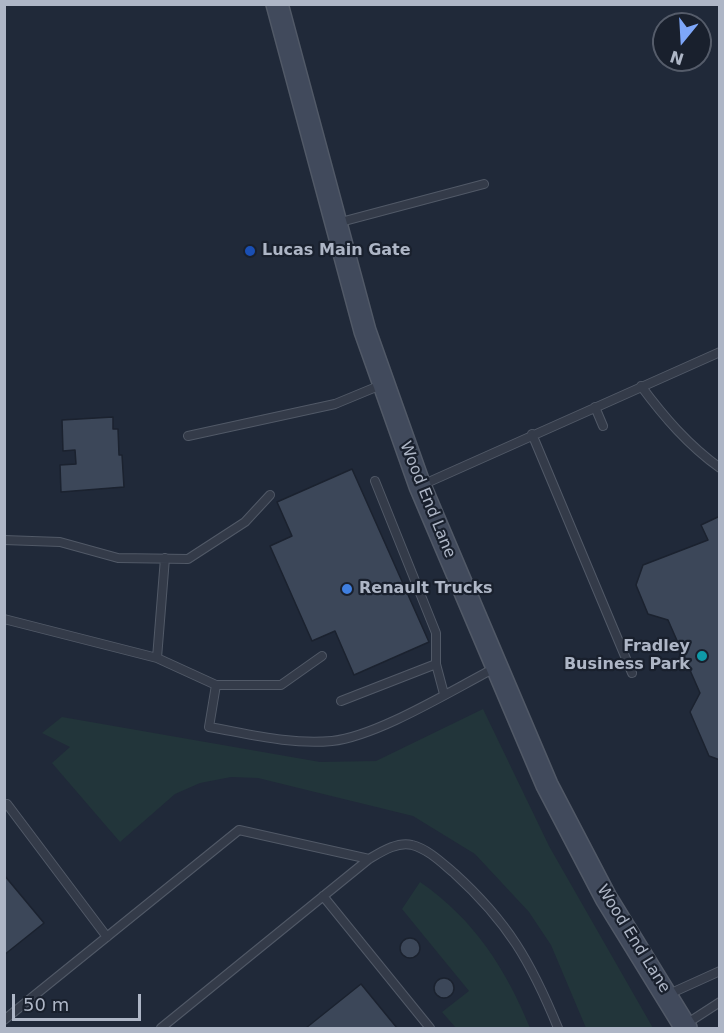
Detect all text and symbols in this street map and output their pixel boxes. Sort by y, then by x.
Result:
north arrow [652,12,712,72]
text: N [668,47,686,69]
place label: Lucas Main Gate [262,241,411,261]
marker: Lucas Main Gate [243,244,257,258]
street label: Wood End Lane [395,439,459,561]
place label: Renault Trucks [359,579,493,599]
marker: Renault Trucks [340,582,354,596]
place label: Fradley Business Park [564,637,690,675]
marker: Fradley Business Park [695,649,709,663]
street label: Wood End Lane [592,881,674,997]
scale bar [15,982,144,1020]
text: 50 m [23,994,69,1015]

